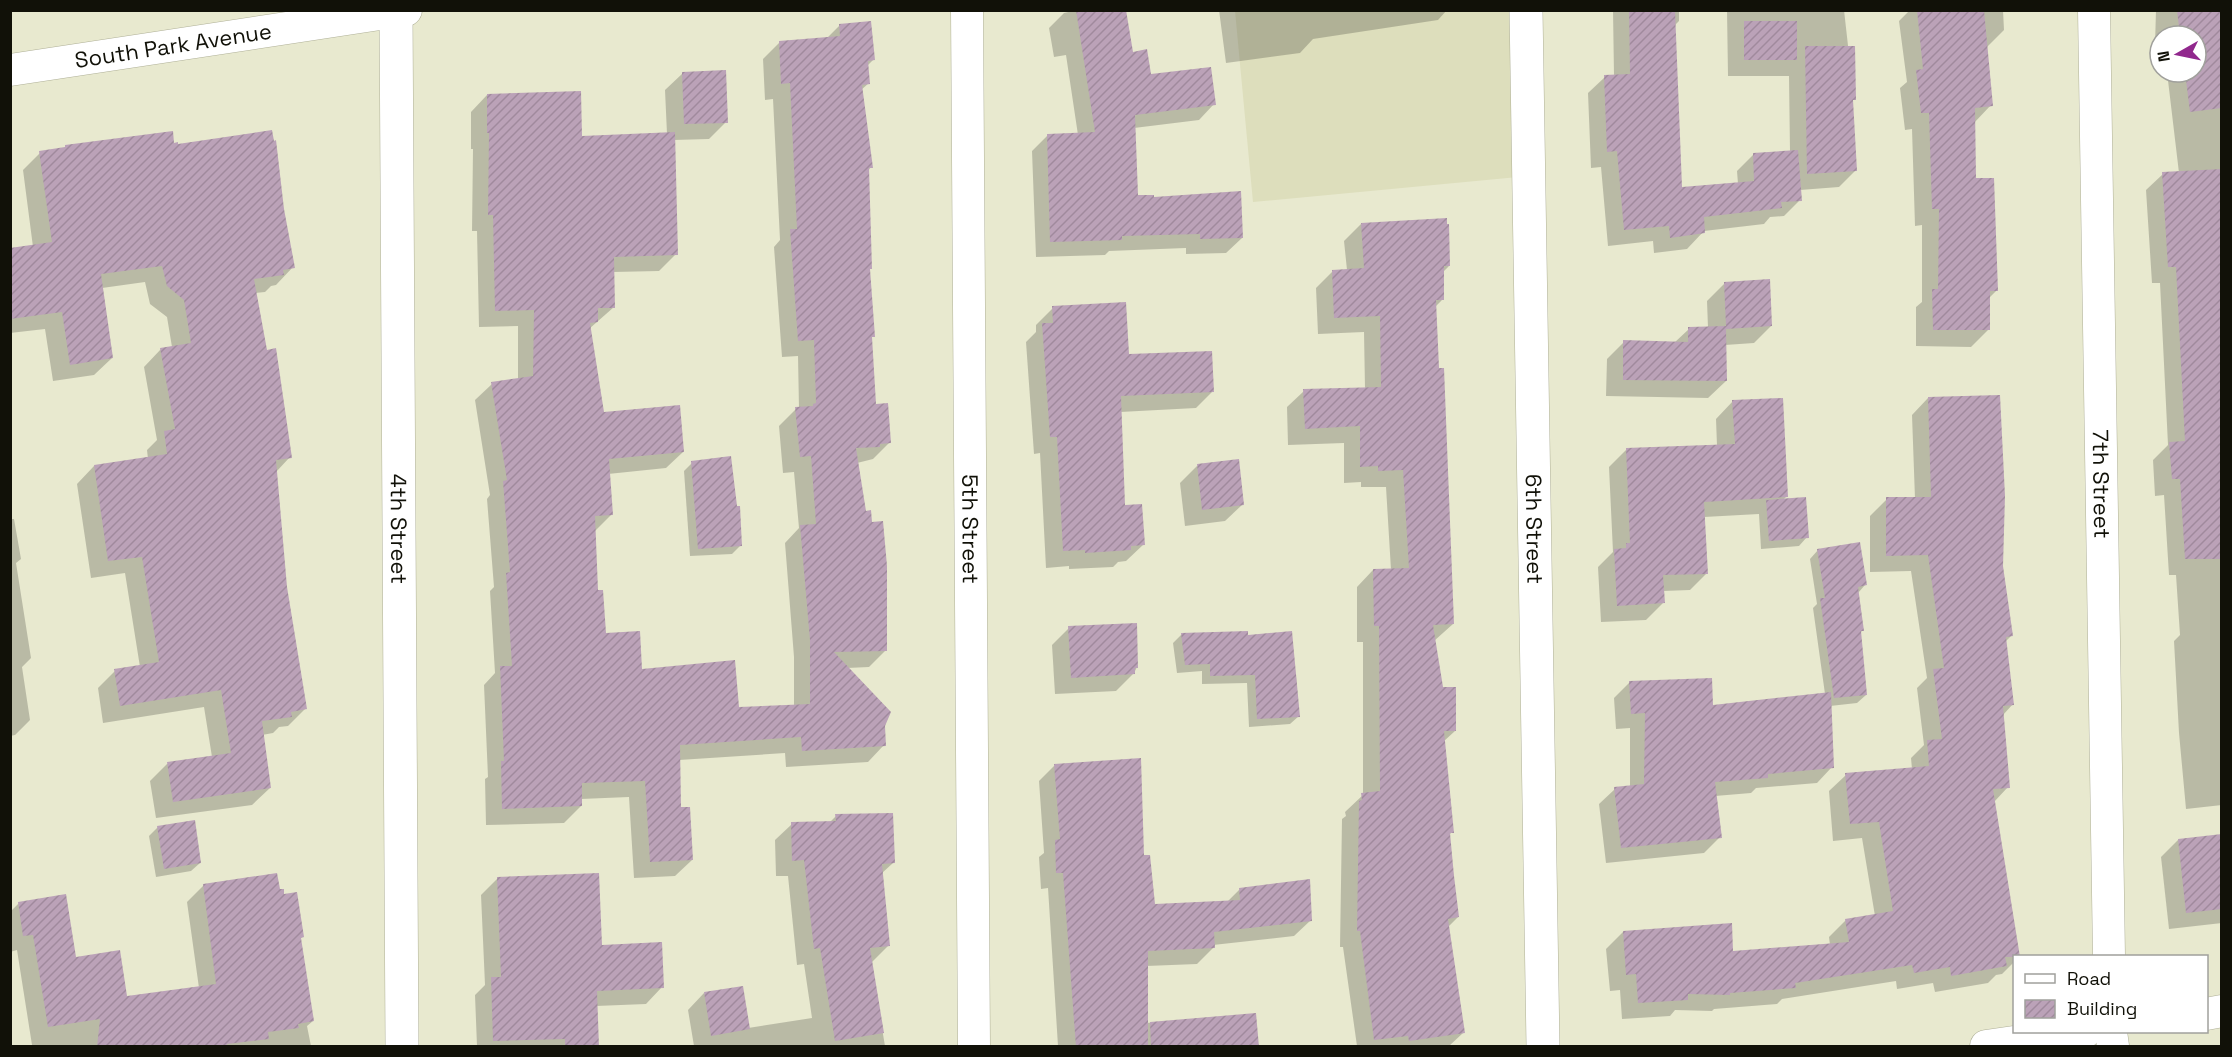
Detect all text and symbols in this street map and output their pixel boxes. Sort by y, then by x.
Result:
street label: South Park Avenue [73,17,273,74]
north arrow [2148,24,2208,84]
text: N [2152,49,2175,63]
street label: 7th Street [2087,429,2116,539]
street label: 4th Street [385,474,413,584]
street label: 5th Street [956,474,985,584]
street label: 6th Street [1520,474,1549,584]
legend [2013,955,2208,1033]
text: Road [2067,967,2111,990]
text: Building [2067,997,2137,1020]

